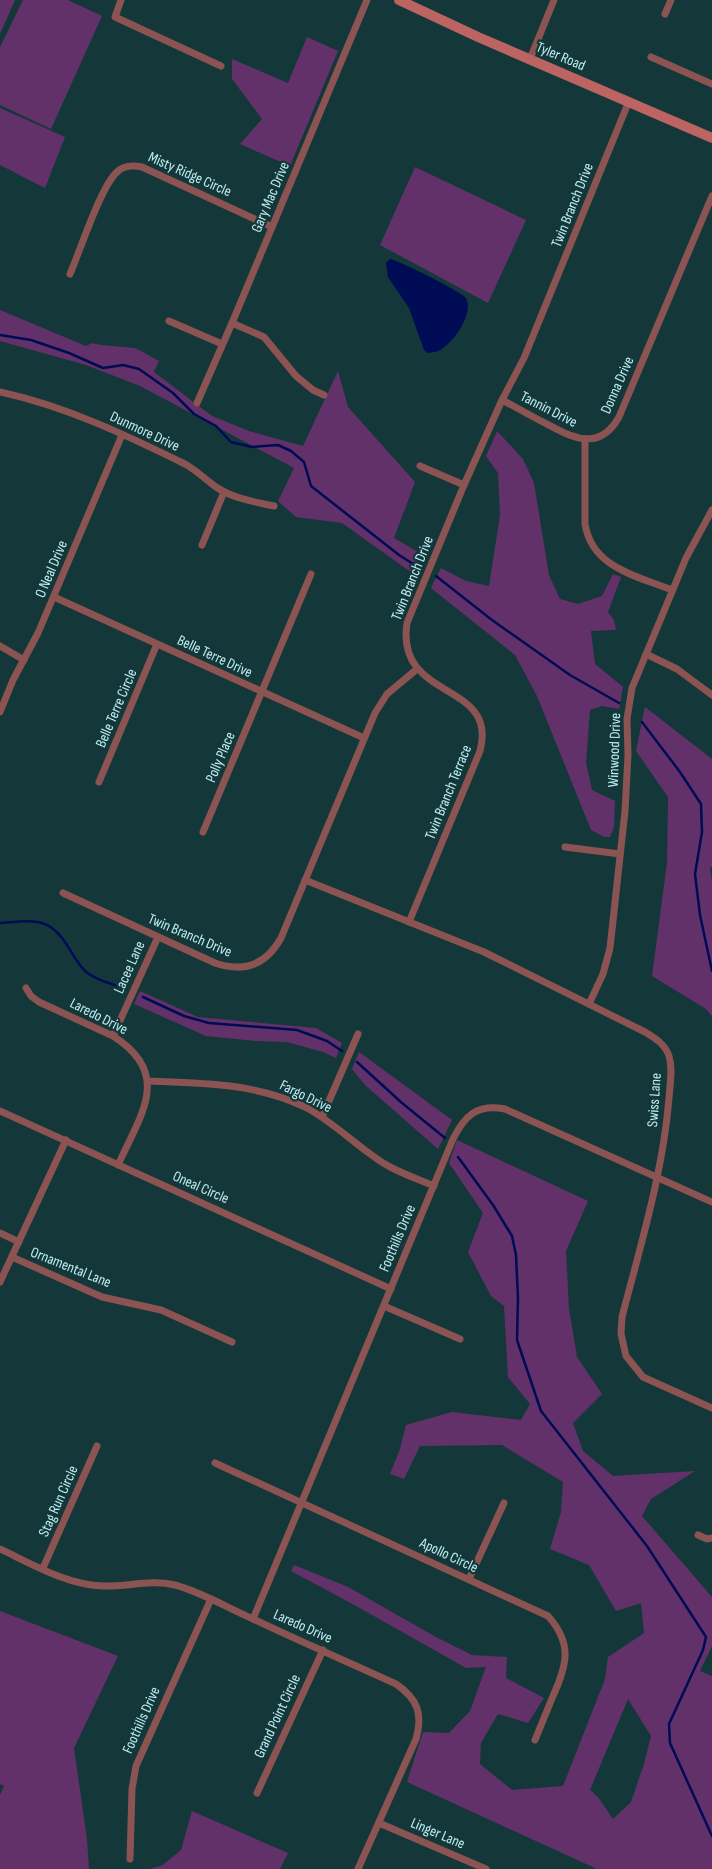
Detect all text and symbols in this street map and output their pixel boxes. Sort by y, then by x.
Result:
street label: Tyler Road [533,38,588,75]
street label: Misty Ridge Circle [145,148,234,201]
street label: Gary Mac Drive [247,159,294,235]
street label: Twin Branch Drive [547,160,598,250]
street label: Donna Drive [596,354,638,417]
street label: Tannin Drive [517,387,580,432]
street label: Dunmore Drive [107,407,183,456]
street label: Twin Branch Drive [387,533,438,623]
street label: O Neal Drive [31,538,72,601]
street label: Belle Terre Drive [174,631,255,682]
street label: Belle Terre Circle [91,666,142,750]
street label: Winwood Drive [604,712,625,788]
street label: Polly Place [201,729,240,785]
street label: Twin Branch Terrace [421,742,476,842]
street label: Twin Branch Drive [145,909,235,962]
street label: Lacee Lane [109,938,149,996]
street label: Laredo Drive [67,994,131,1039]
street label: Swiss Lane [643,1072,666,1128]
street label: Fargo Drive [277,1076,335,1117]
street label: Oneal Circle [170,1167,232,1208]
street label: Foothills Drive [375,1202,420,1275]
street label: Ornamental Lane [28,1243,114,1292]
street label: Stag Run Circle [34,1463,83,1540]
street label: Apollo Circle [416,1533,481,1577]
street label: Laredo Drive [270,1605,335,1648]
street label: Grand Point Circle [250,1671,305,1761]
street label: Foothills Drive [118,1684,165,1757]
street label: Linger Lane [408,1814,468,1853]

